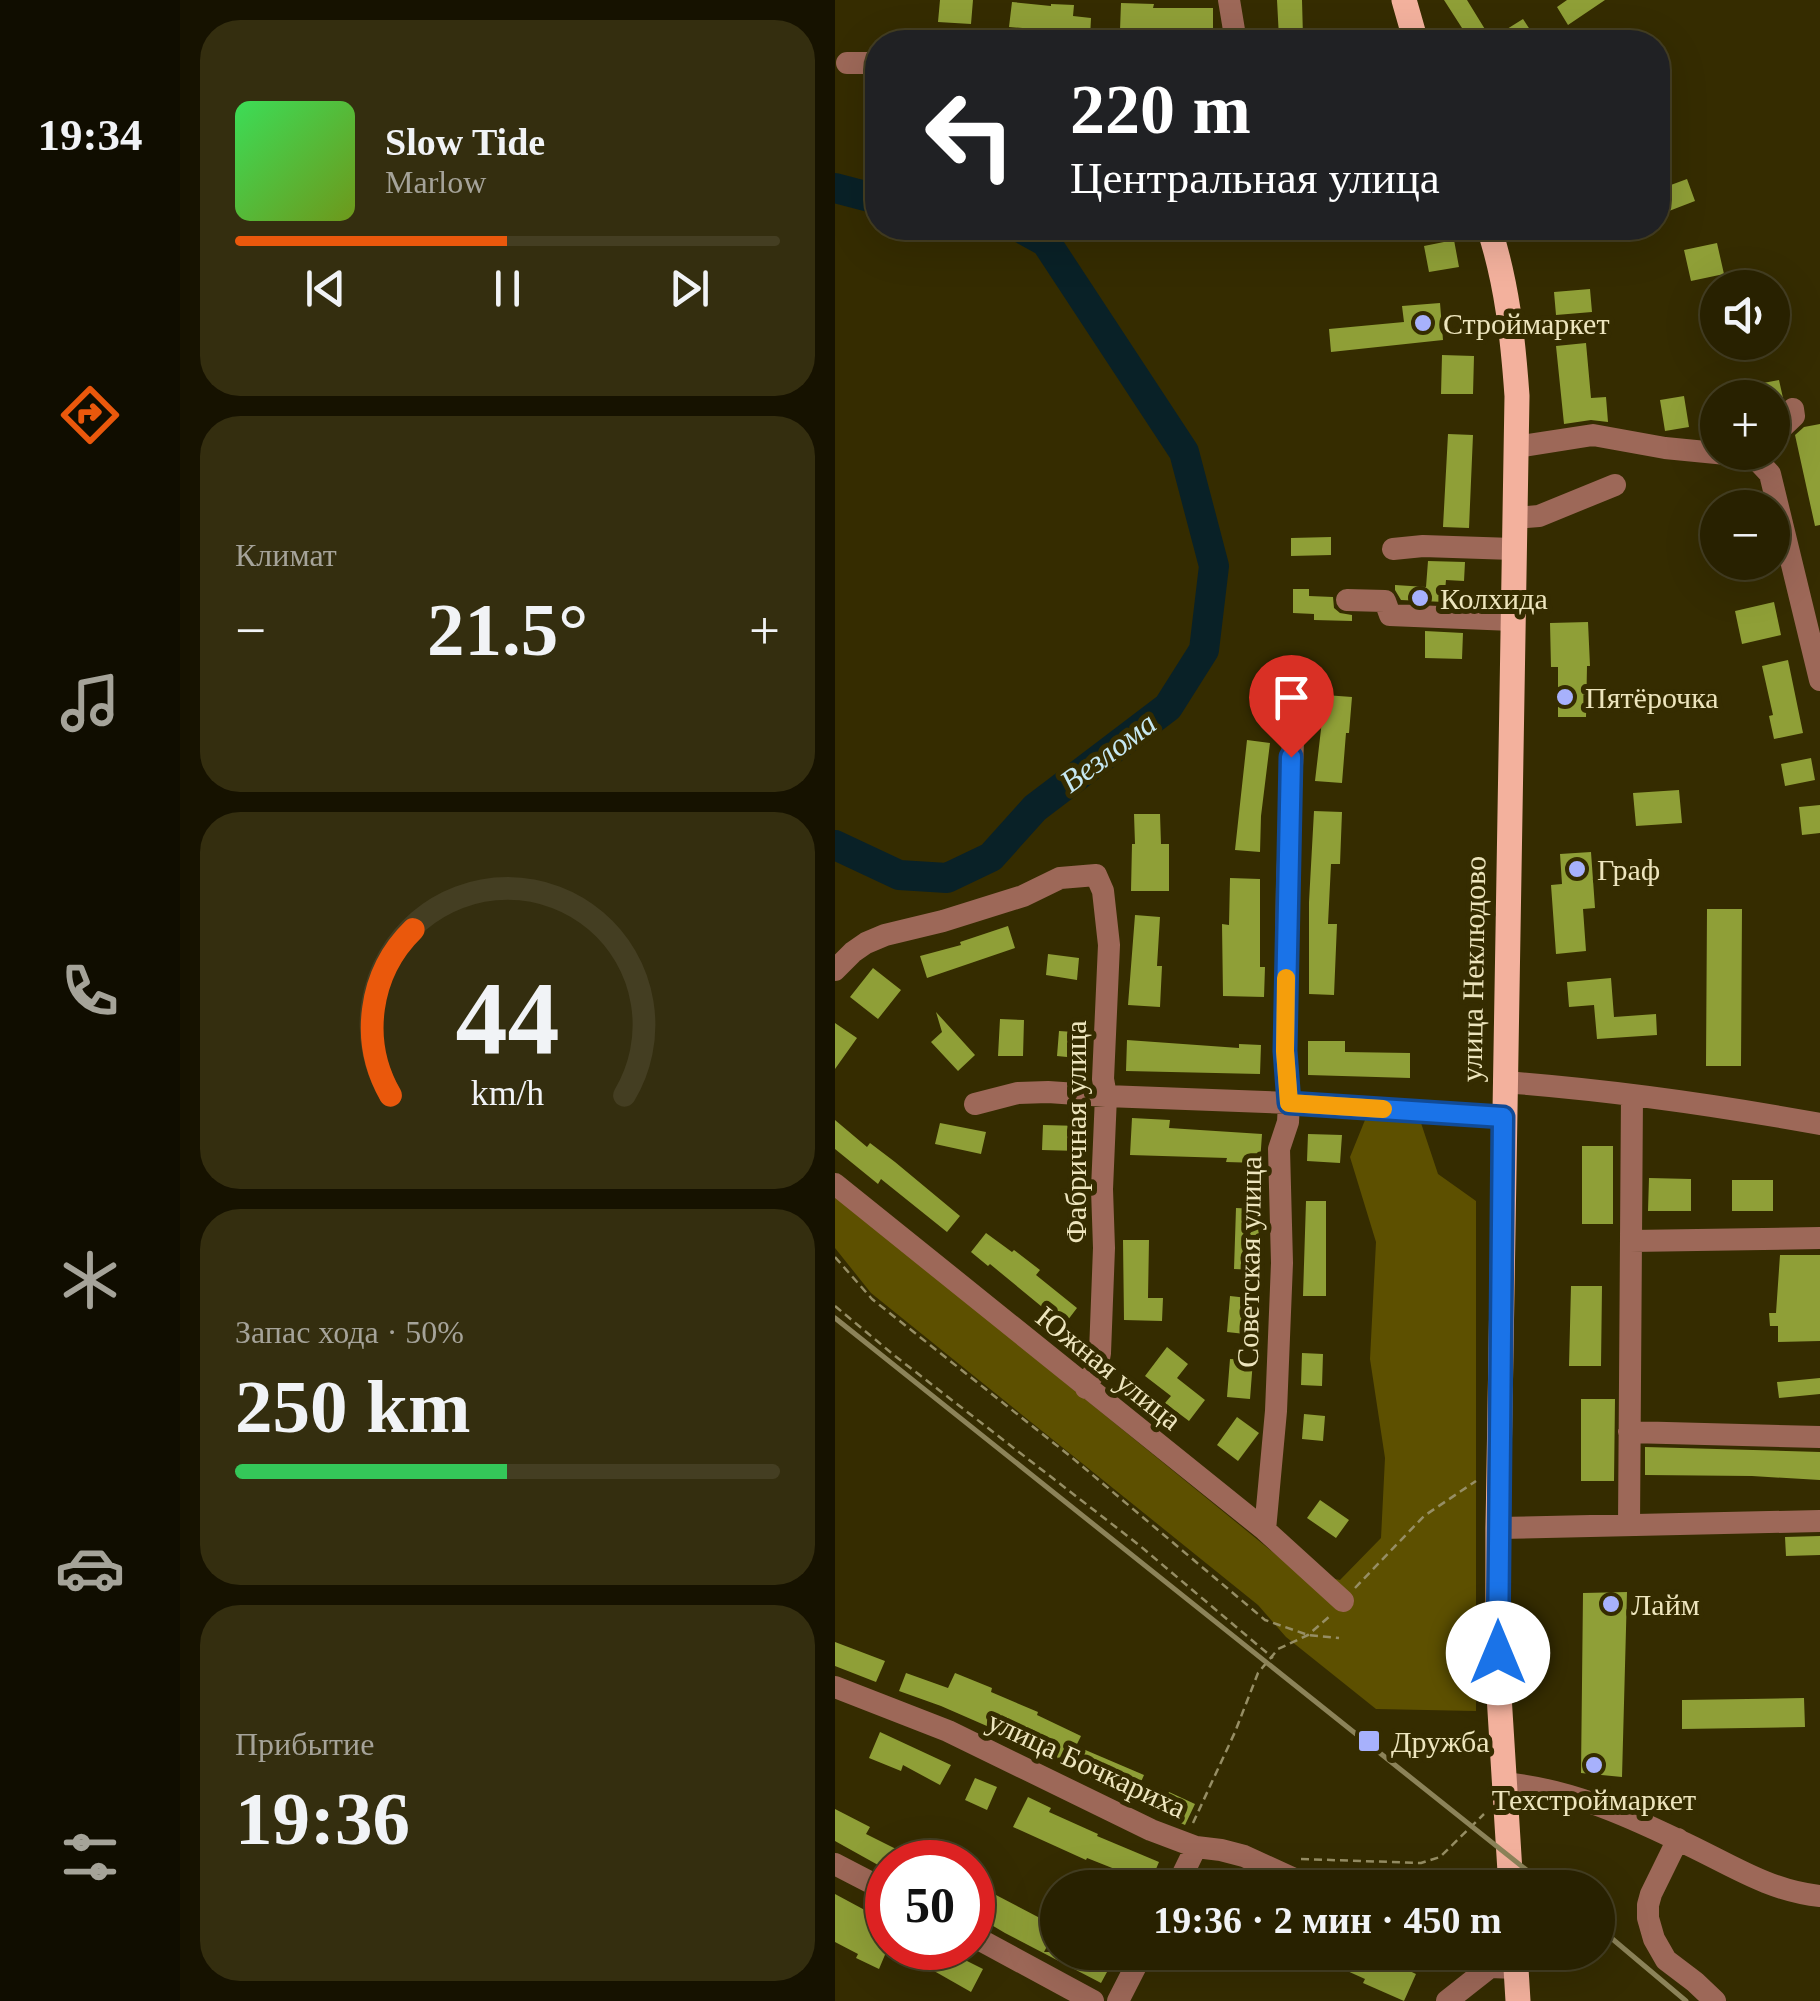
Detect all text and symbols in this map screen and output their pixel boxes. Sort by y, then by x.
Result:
icon: left [905,70,1035,200]
text: 220 m [1070,71,1251,148]
text: 19:34 [38,110,143,160]
text: Slow Tide [385,121,545,163]
text: Центральная улица [1070,153,1440,203]
text: Marlow [385,164,486,200]
icon: previous [298,261,353,316]
icon: pause [480,261,535,316]
icon: next [662,261,717,316]
map controls [1700,270,1790,580]
button: sound [1700,270,1790,360]
place label: Строймаркет [1443,307,1610,340]
marker: Строймаркет [1412,312,1434,334]
icon: directions [55,380,125,450]
button: + [1700,380,1790,470]
button: − [1700,490,1790,580]
text: Климат [235,537,337,573]
place label: Колхида [1440,582,1548,615]
marker: Колхида [1409,587,1431,609]
text: 21.5° [427,588,588,671]
text: − [235,600,266,661]
text: + [749,600,780,661]
pin [1249,655,1334,758]
icon: music [55,668,125,738]
icon: arrive [1264,670,1319,725]
place label: Пятёрочка [1585,681,1719,714]
marker: Пятёрочка [1554,686,1576,708]
water label: Везлома [1053,704,1163,800]
place label: Граф [1597,853,1660,886]
street label: улица Неклюдово [1455,856,1491,1082]
marker: Граф [1566,858,1588,880]
icon: phone [55,956,125,1026]
text: 44 [456,960,560,1075]
street label: Фабричная улица [1059,1020,1092,1244]
text: km/h [471,1073,544,1113]
street label: Советская улица [1231,1156,1267,1368]
icon: climate [55,1245,125,1315]
street label: Южная улица [1030,1300,1188,1436]
text: Запас хода · 50% [235,1314,464,1350]
text: 250 km [235,1365,470,1448]
icon: car [55,1533,125,1603]
place label: Лайм [1631,1588,1700,1621]
marker: Лайм [1600,1593,1622,1615]
position arrow [1446,1601,1550,1705]
street label: улица Бочкариха [983,1704,1191,1824]
place label: Дружба [1391,1725,1490,1758]
text: Прибытие [235,1726,374,1762]
marker: Дружба [1356,1728,1382,1754]
marker: Техстроймаркет [1583,1754,1605,1776]
text: 19:36 [235,1777,410,1860]
place label: Техстроймаркет [1492,1783,1696,1816]
icon: filters [55,1822,125,1892]
speed limit sign: 50 [865,1840,995,1970]
text: 19:36 · 2 мин · 450 m [1153,1899,1502,1941]

